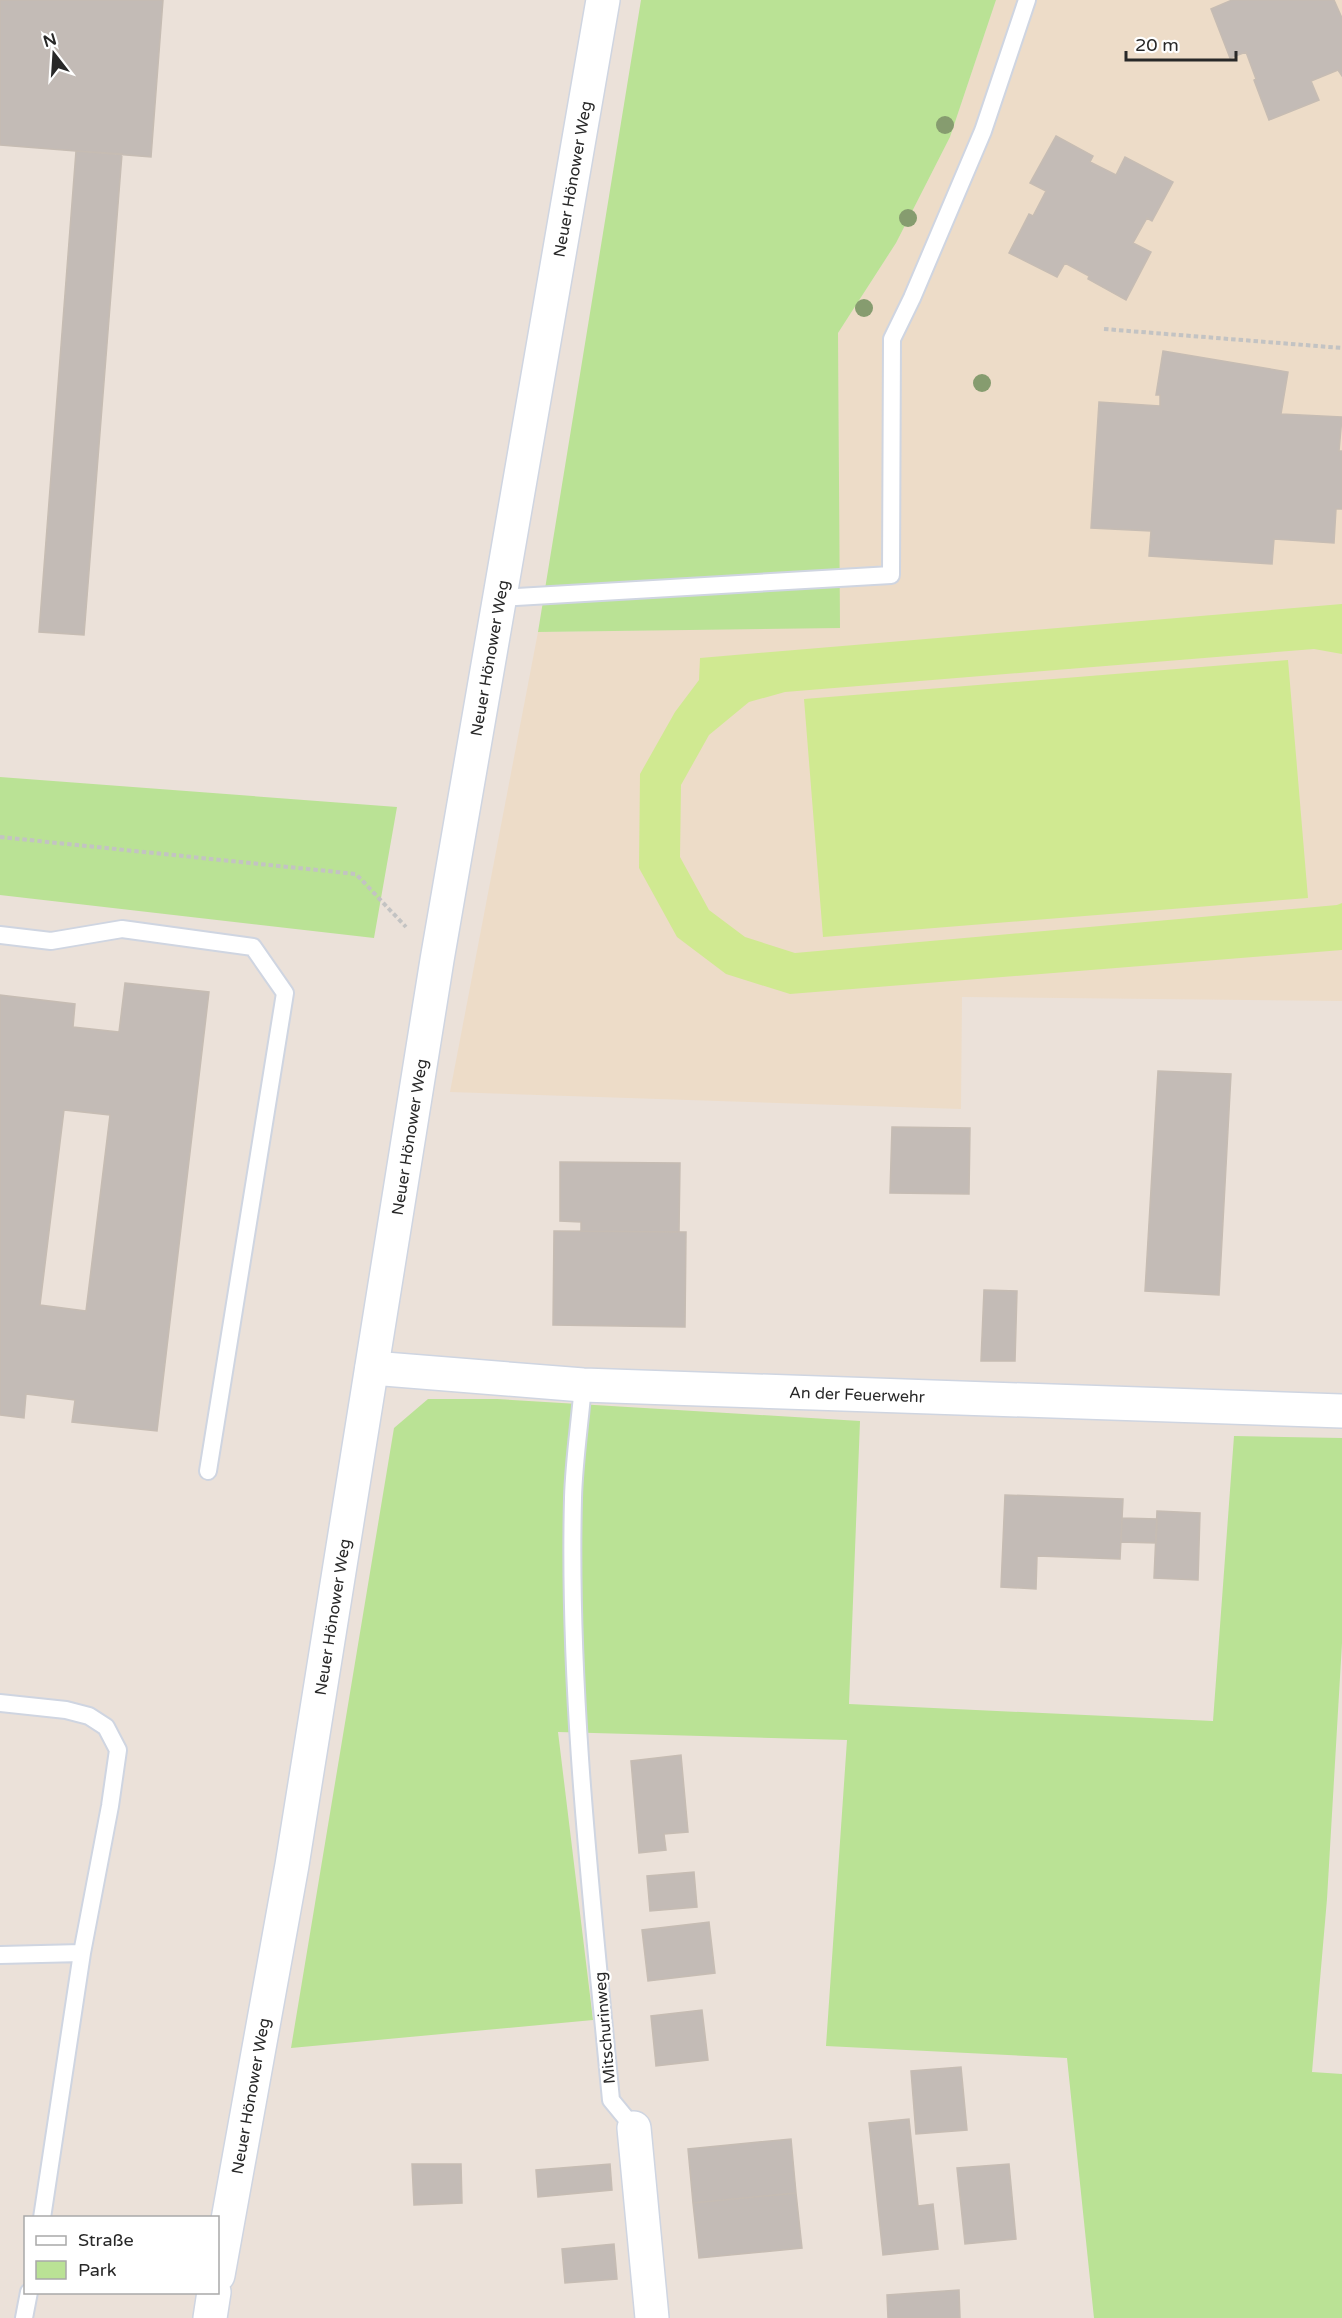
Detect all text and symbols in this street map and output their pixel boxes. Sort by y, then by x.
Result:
north arrow [24,24,84,84]
scale bar [1126,24,1236,62]
text: N [41,29,59,52]
text: 20 m [1135,34,1179,56]
street label: Neuer Hönower Weg [549,100,597,259]
street label: Neuer Hönower Weg [466,579,514,738]
street label: Neuer Hönower Weg [388,1057,432,1217]
street label: An der Feuerwehr [789,1383,926,1407]
street label: Neuer Hönower Weg [311,1537,355,1697]
street label: Mitschurinweg [590,1971,620,2085]
street label: Neuer Hönower Weg [227,2017,275,2176]
legend [24,2216,219,2294]
text: Straße [78,2229,134,2251]
text: Park [78,2259,117,2281]

